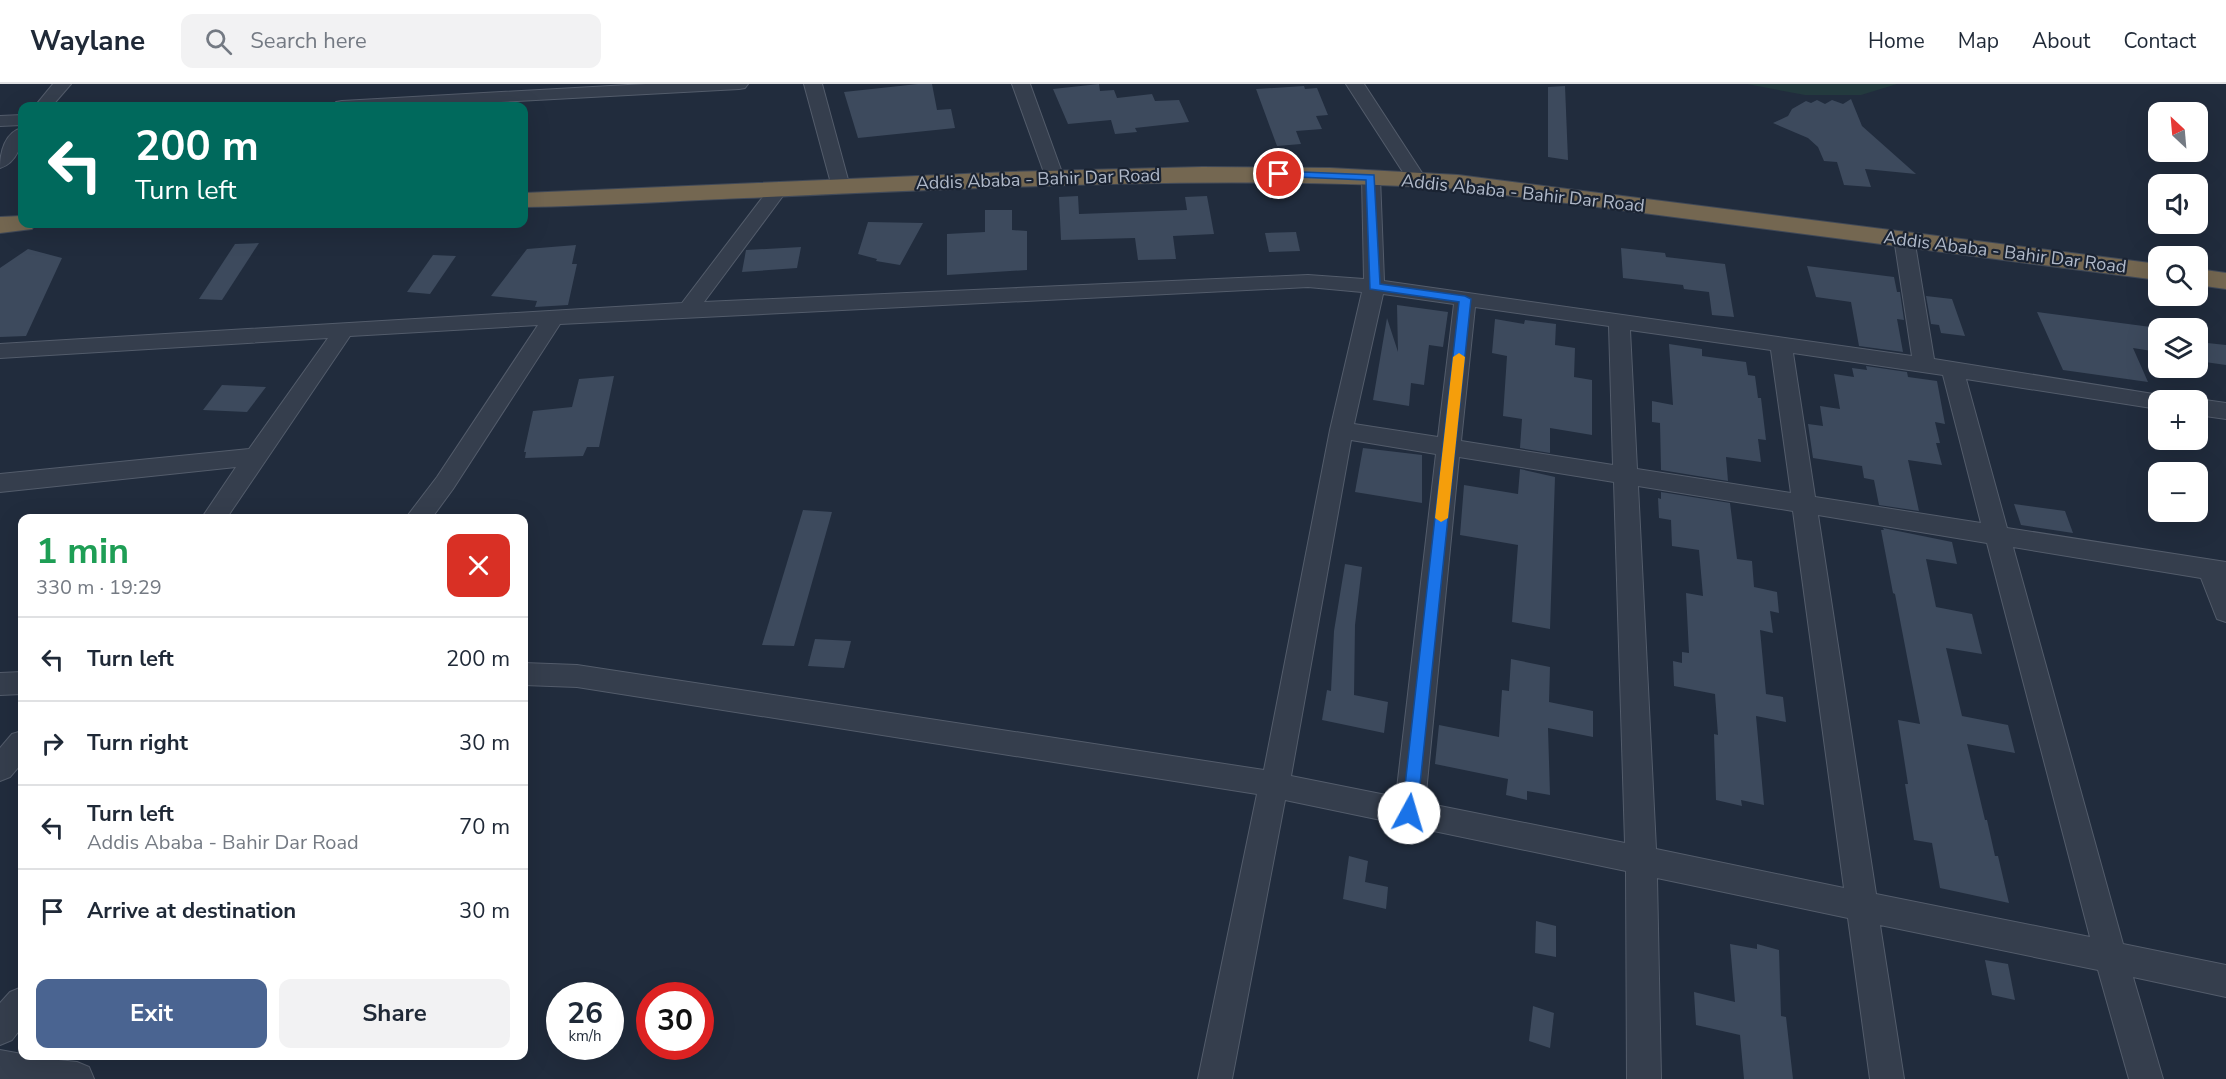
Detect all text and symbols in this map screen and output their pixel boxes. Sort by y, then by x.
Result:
search box [181,14,601,68]
text: Waylane [30,22,145,60]
icon: search [202,25,235,58]
text: Search here [250,26,367,56]
text: Home [1868,27,1925,55]
text: Map [1958,27,1999,55]
text: About [2032,27,2090,55]
text: Contact [2123,27,2196,55]
north arrow [2148,102,2208,162]
map controls [2148,102,2208,522]
text: 200 m [135,118,259,175]
icon: left [36,126,114,204]
pin [1253,148,1304,199]
icon: arrive [1262,157,1295,190]
street label: Addis Ababa - Bahir Dar Road [915,163,1161,195]
street label: Addis Ababa - Bahir Dar Road [1400,168,1646,218]
text: Turn left [135,172,236,209]
button: sound [2148,174,2208,234]
street label: Addis Ababa - Bahir Dar Road [1882,225,2128,279]
button: search [2148,246,2208,306]
button: layers [2148,318,2208,378]
button: + [2148,390,2208,450]
button: − [2148,462,2208,522]
text: 1 min [36,527,129,576]
button: close [447,534,510,597]
text: 330 m · 19:29 [36,574,162,601]
icon: left [36,643,69,676]
text: Turn left [87,644,174,674]
text: 200 m [446,644,510,674]
icon: right [36,727,69,760]
text: Turn right [87,728,188,758]
text: 30 m [459,728,510,758]
position arrow [1377,781,1441,845]
text: Turn left [87,799,174,829]
icon: left [36,811,69,844]
text: 70 m [459,812,510,842]
text: Addis Ababa - Bahir Dar Road [87,829,359,856]
icon: arrive [36,895,69,928]
text: Arrive at destination [87,896,296,926]
text: 30 m [459,896,510,926]
button: Exit [36,979,267,1048]
button: Share [279,979,510,1048]
speed limit sign: 30 [636,982,714,1060]
text: 26 [567,993,603,1034]
text: km/h [568,1026,602,1046]

